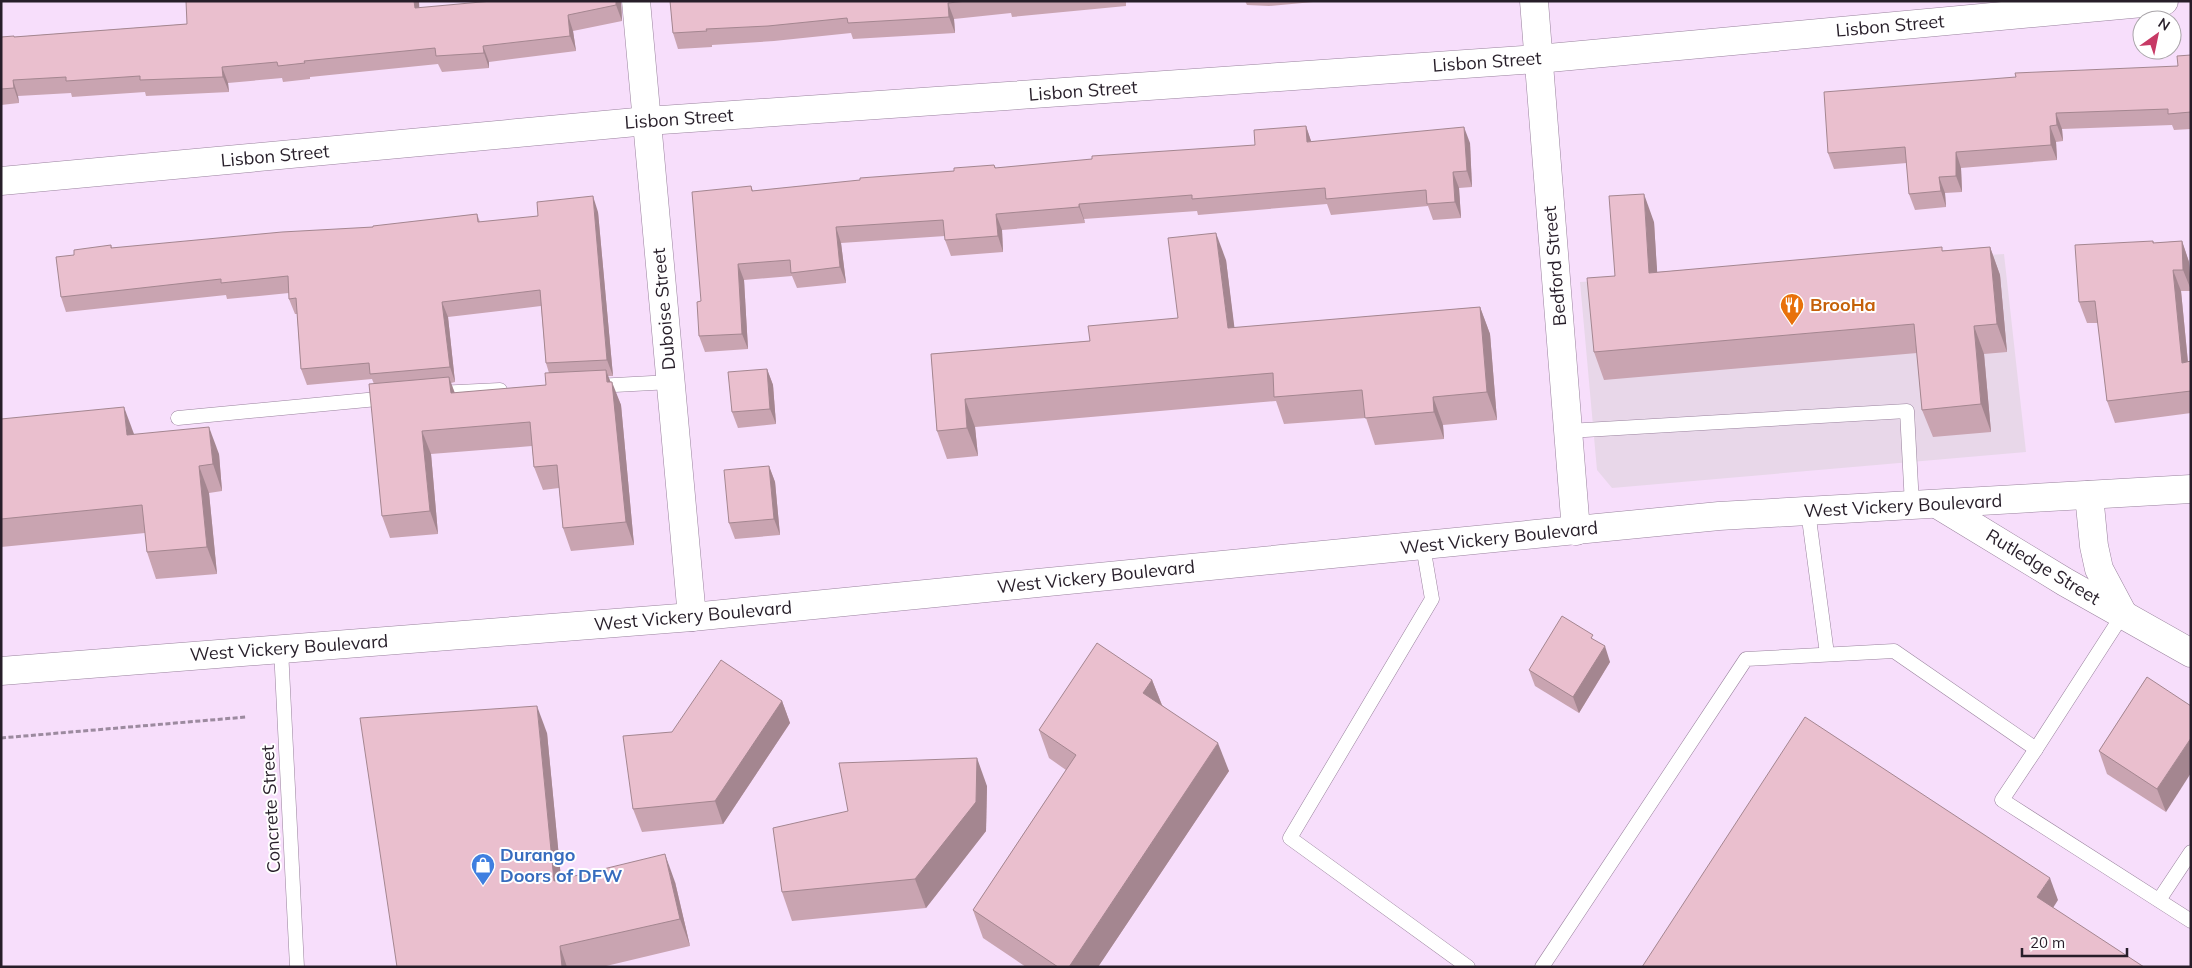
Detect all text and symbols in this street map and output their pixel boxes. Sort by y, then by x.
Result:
street label: Lisbon Street [1835,9,1945,42]
north arrow [2132,10,2182,60]
text: N [2155,14,2173,35]
street label: Lisbon Street [1432,46,1542,77]
street label: Lisbon Street [1028,75,1138,106]
street label: Lisbon Street [624,103,734,134]
street label: Lisbon Street [220,139,330,172]
street label: Bedford Street [1538,205,1571,327]
street label: Duboise Street [647,247,680,371]
restaurant icon: BrooHa [1779,292,1805,326]
place label: BrooHa [1810,293,1876,316]
street label: West Vickery Boulevard [1803,489,2003,522]
street label: West Vickery Boulevard [1399,516,1599,559]
street label: Rutledge Street [1982,523,2105,610]
street label: West Vickery Boulevard [996,555,1196,598]
street label: West Vickery Boulevard [593,595,793,636]
street label: West Vickery Boulevard [189,629,389,666]
street label: Concrete Street [256,744,285,874]
place label: Durango Doors of DFW [500,843,622,887]
shop icon: Durango Doors of DFW [470,852,496,886]
scale bar [2022,926,2127,958]
text: 20 m [2030,933,2065,952]

